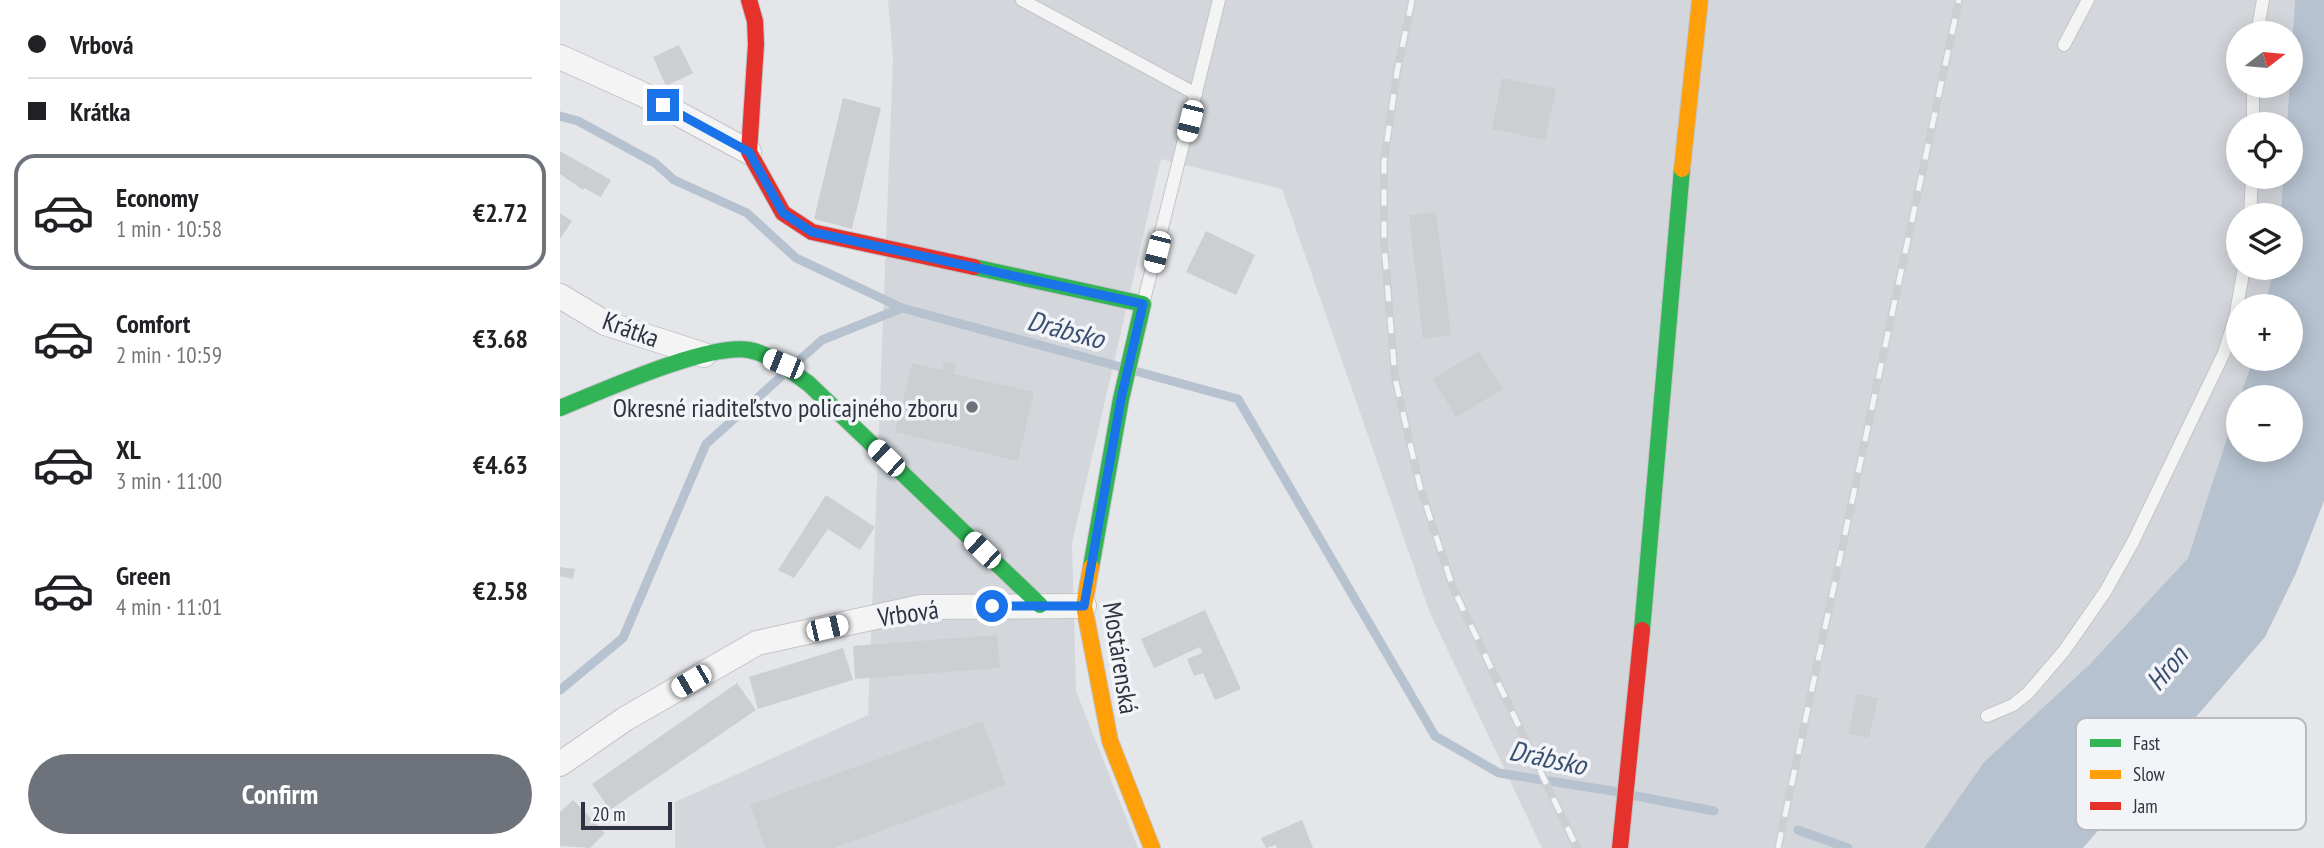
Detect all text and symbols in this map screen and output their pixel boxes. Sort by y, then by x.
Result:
north arrow [2226,21,2303,98]
map controls [2226,21,2303,462]
text: Vrbová [70,28,133,61]
route end [647,89,679,121]
text: Krátka [70,95,131,128]
car [1175,98,1206,144]
button: locate [2226,112,2303,189]
icon: car [32,181,95,244]
text: Economy [116,181,198,214]
text: €2.72 [473,196,528,229]
button: layers [2226,203,2303,280]
text: 1 min · 10:58 [116,214,222,243]
car [1142,229,1173,275]
button: + [2226,294,2303,371]
water label: Drábsko [1024,301,1110,357]
street label: Krátka [598,304,664,354]
icon: car [32,307,95,370]
text: Comfort [116,307,190,340]
text: €3.68 [473,322,528,355]
text: 2 min · 10:59 [116,340,222,369]
car [760,346,807,382]
button: − [2226,385,2303,462]
place label: Okresné riaditeľstvo policajného zboru [613,391,958,424]
marker: Okresné riaditeľstvo policajného zboru [964,399,980,415]
icon: car [32,433,95,496]
text: XL [116,433,141,466]
car [864,436,909,480]
text: €4.63 [473,448,528,481]
text: 3 min · 11:00 [116,466,222,495]
car [960,528,1005,572]
icon: car [32,559,95,622]
text: Green [116,559,171,592]
text: €2.58 [473,574,528,607]
route start [976,590,1008,622]
text: 4 min · 11:01 [116,592,222,621]
street label: Vrbová [875,592,940,634]
street label: Mostárenská [1096,600,1146,716]
car [805,613,850,643]
water label: Hron [2137,637,2196,698]
car [668,661,715,701]
legend [2076,718,2306,830]
water label: Drábsko [1506,731,1592,784]
text: Fast [2133,731,2161,755]
button: Confirm [28,754,532,834]
text: Slow [2133,762,2166,786]
text: Jam [2132,794,2158,818]
scale bar [581,799,672,831]
text: 20 m [592,802,626,826]

